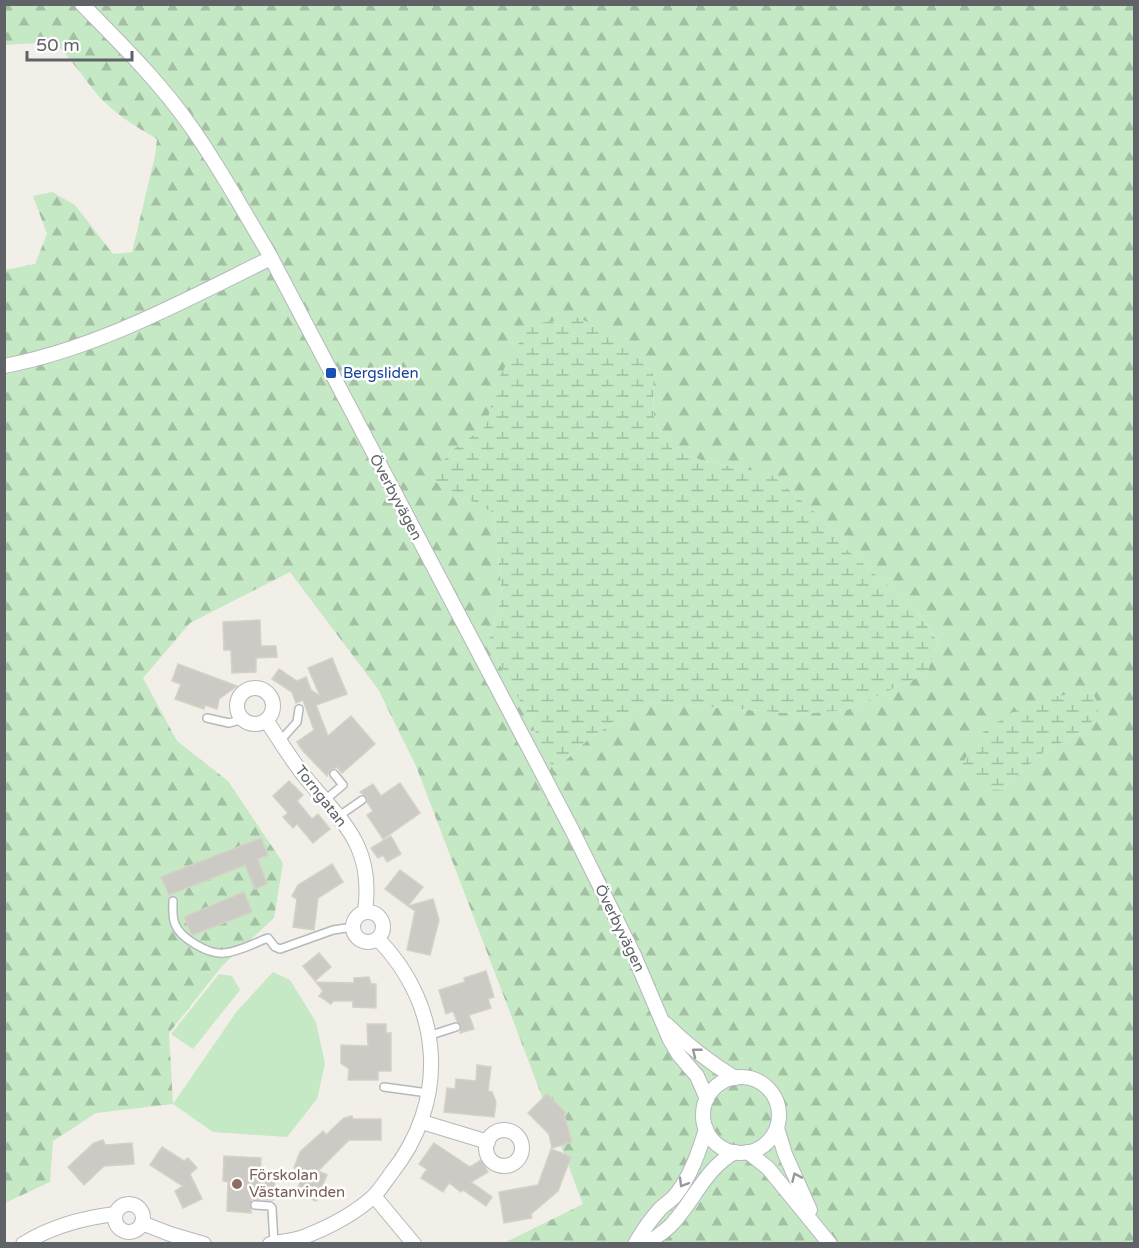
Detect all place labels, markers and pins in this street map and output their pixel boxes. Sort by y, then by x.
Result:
place label: Bergsliden [343,364,419,382]
marker: Bergsliden [324,366,338,380]
place label: Förskolan Västanvinden [249,1166,345,1201]
marker: Förskolan Västanvinden [230,1177,244,1191]

